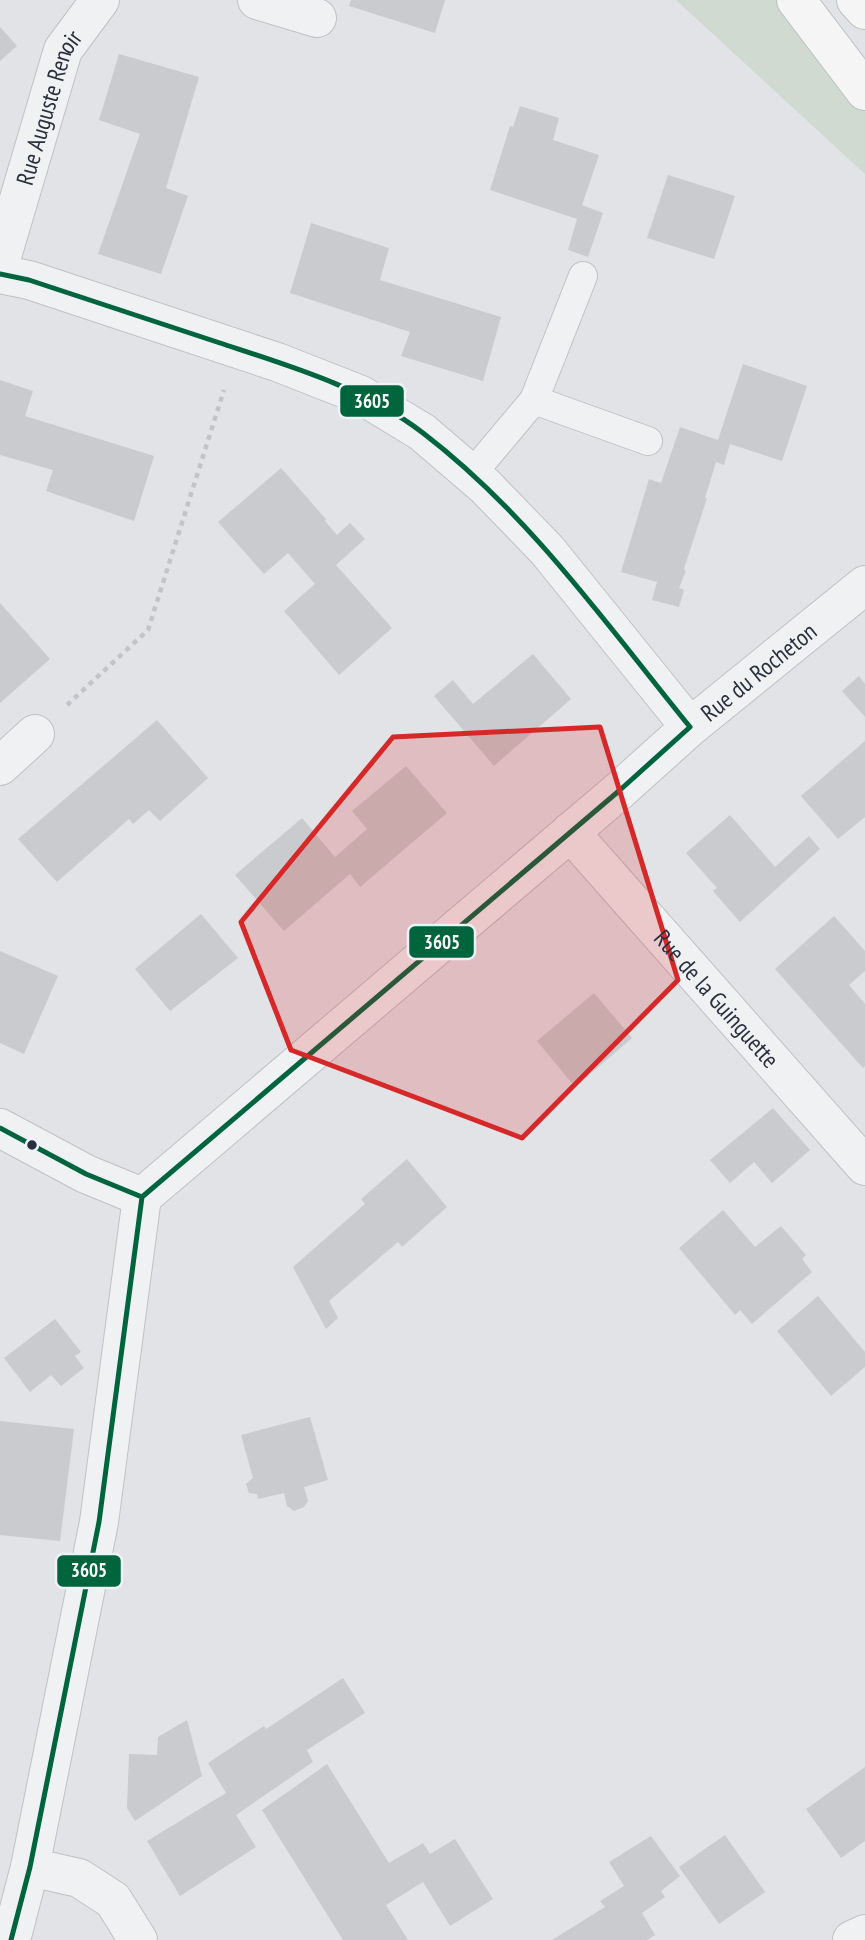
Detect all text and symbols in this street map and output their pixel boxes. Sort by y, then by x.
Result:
street label: Rue Auguste Renoir [8,23,89,189]
line badge: 3605 [339,384,405,418]
text: 3605 [354,389,390,413]
street label: Rue du Rocheton [694,615,823,728]
street label: Rue de la Guinguette [648,923,786,1074]
line badge: 3605 [408,925,475,959]
text: 3605 [424,930,460,954]
unlabelled marker [25,1138,39,1152]
line badge: 3605 [56,1554,122,1588]
text: 3605 [71,1558,107,1582]

